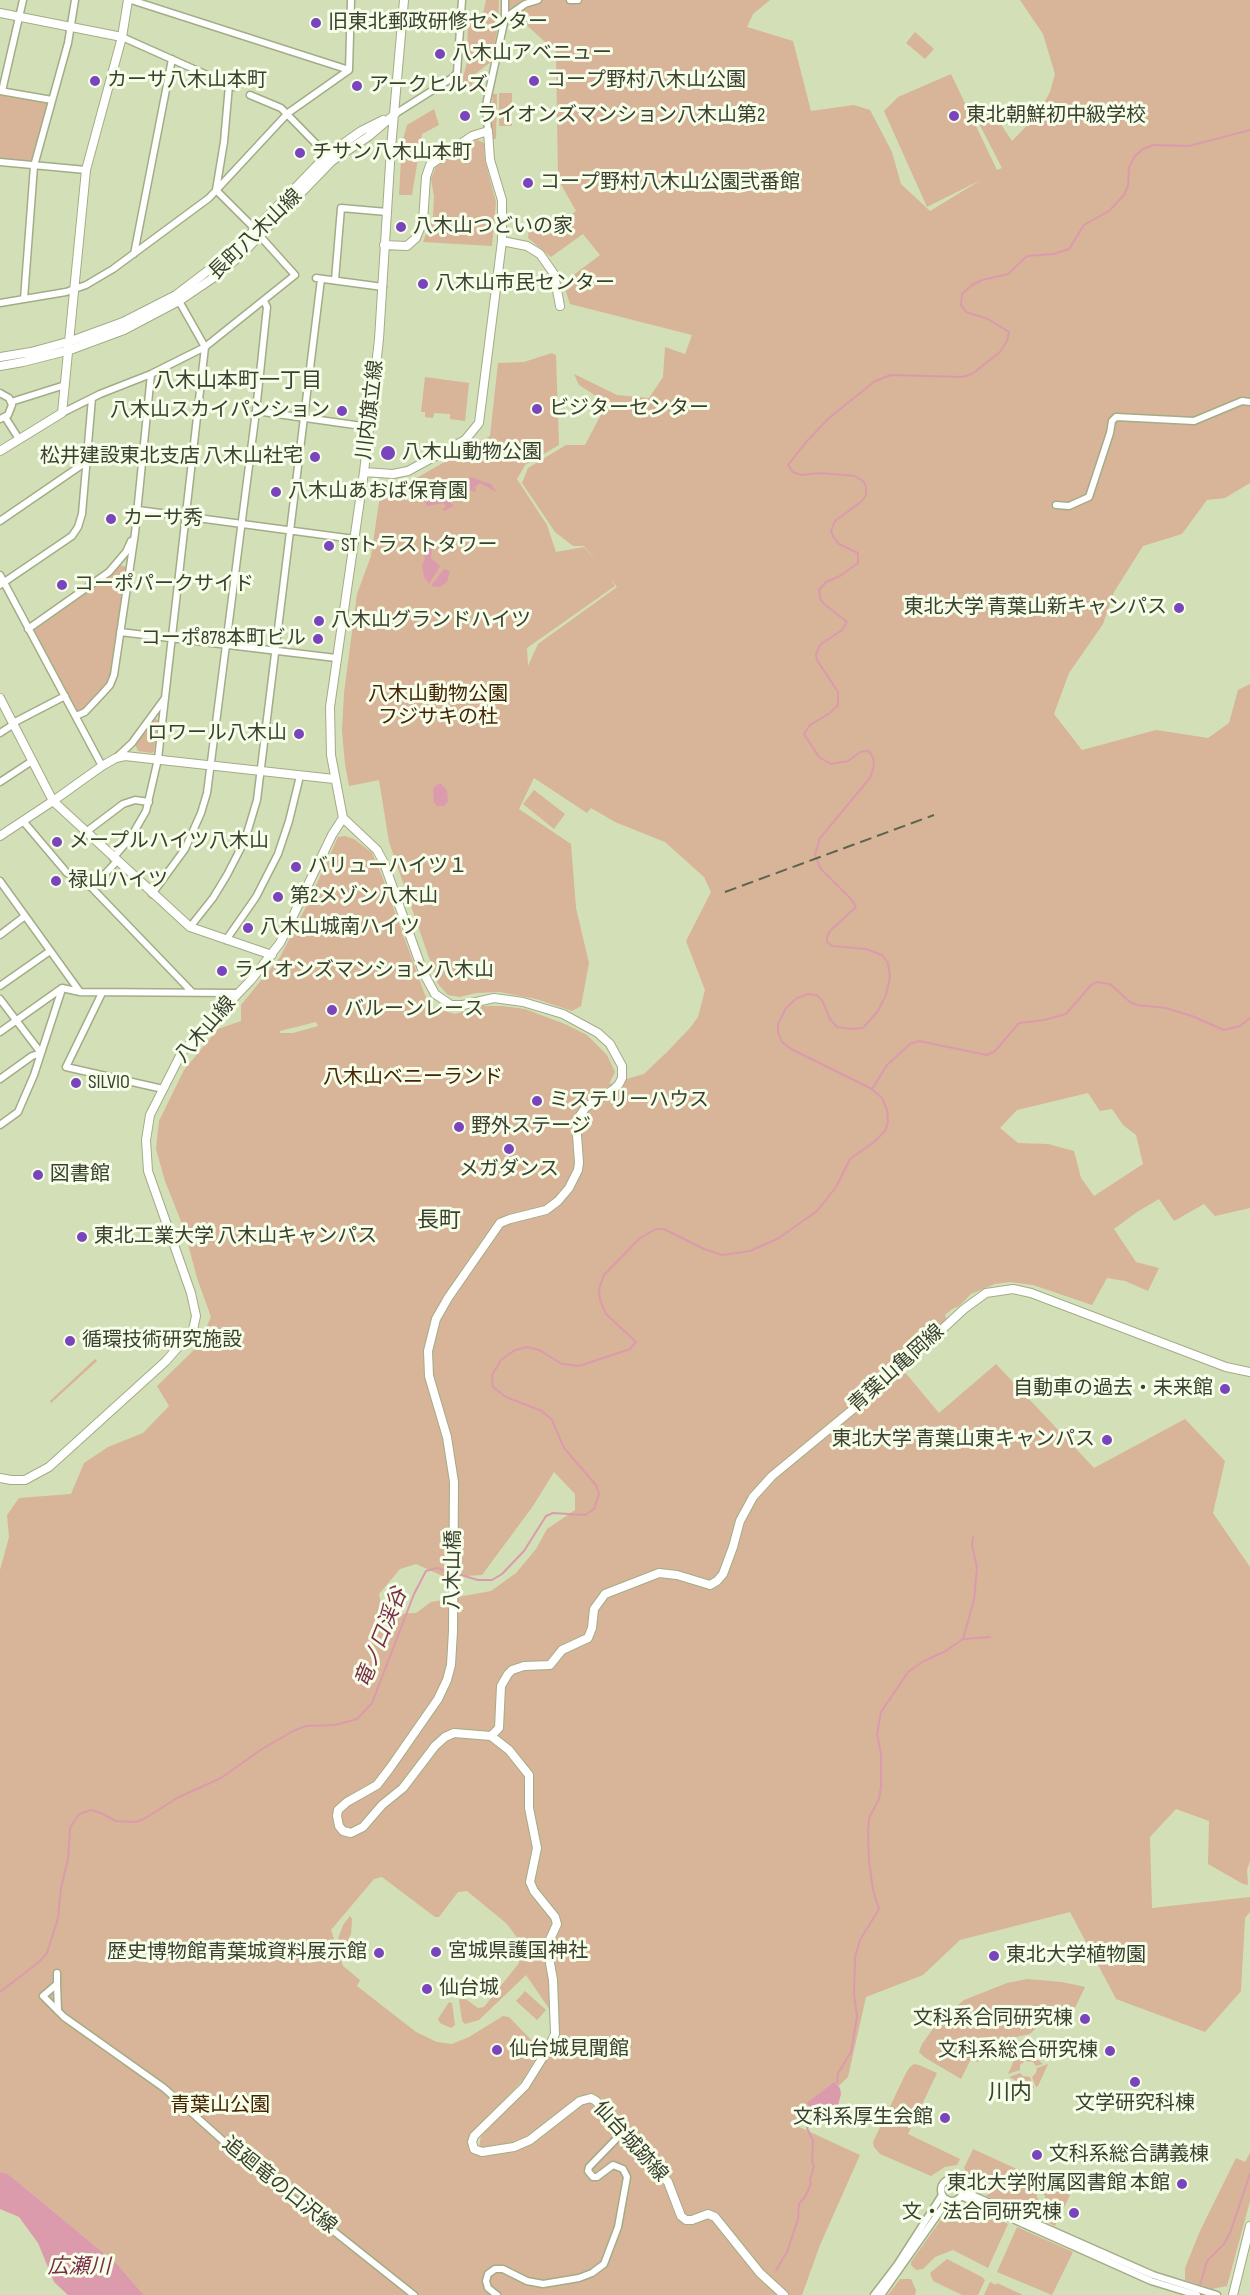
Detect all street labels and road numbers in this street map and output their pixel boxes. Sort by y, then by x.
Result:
street label: 長町八木山線 [205,185,307,285]
street label: 川内旗立線 [353,359,389,461]
street label: 八木山線 [171,992,241,1068]
street label: 青葉山亀岡線 [844,1320,950,1418]
street label: 八木山橋 [441,1530,467,1610]
street label: 仙台城跡線 [588,2097,672,2187]
street label: 追廻竜の口沢線 [217,2133,341,2239]

